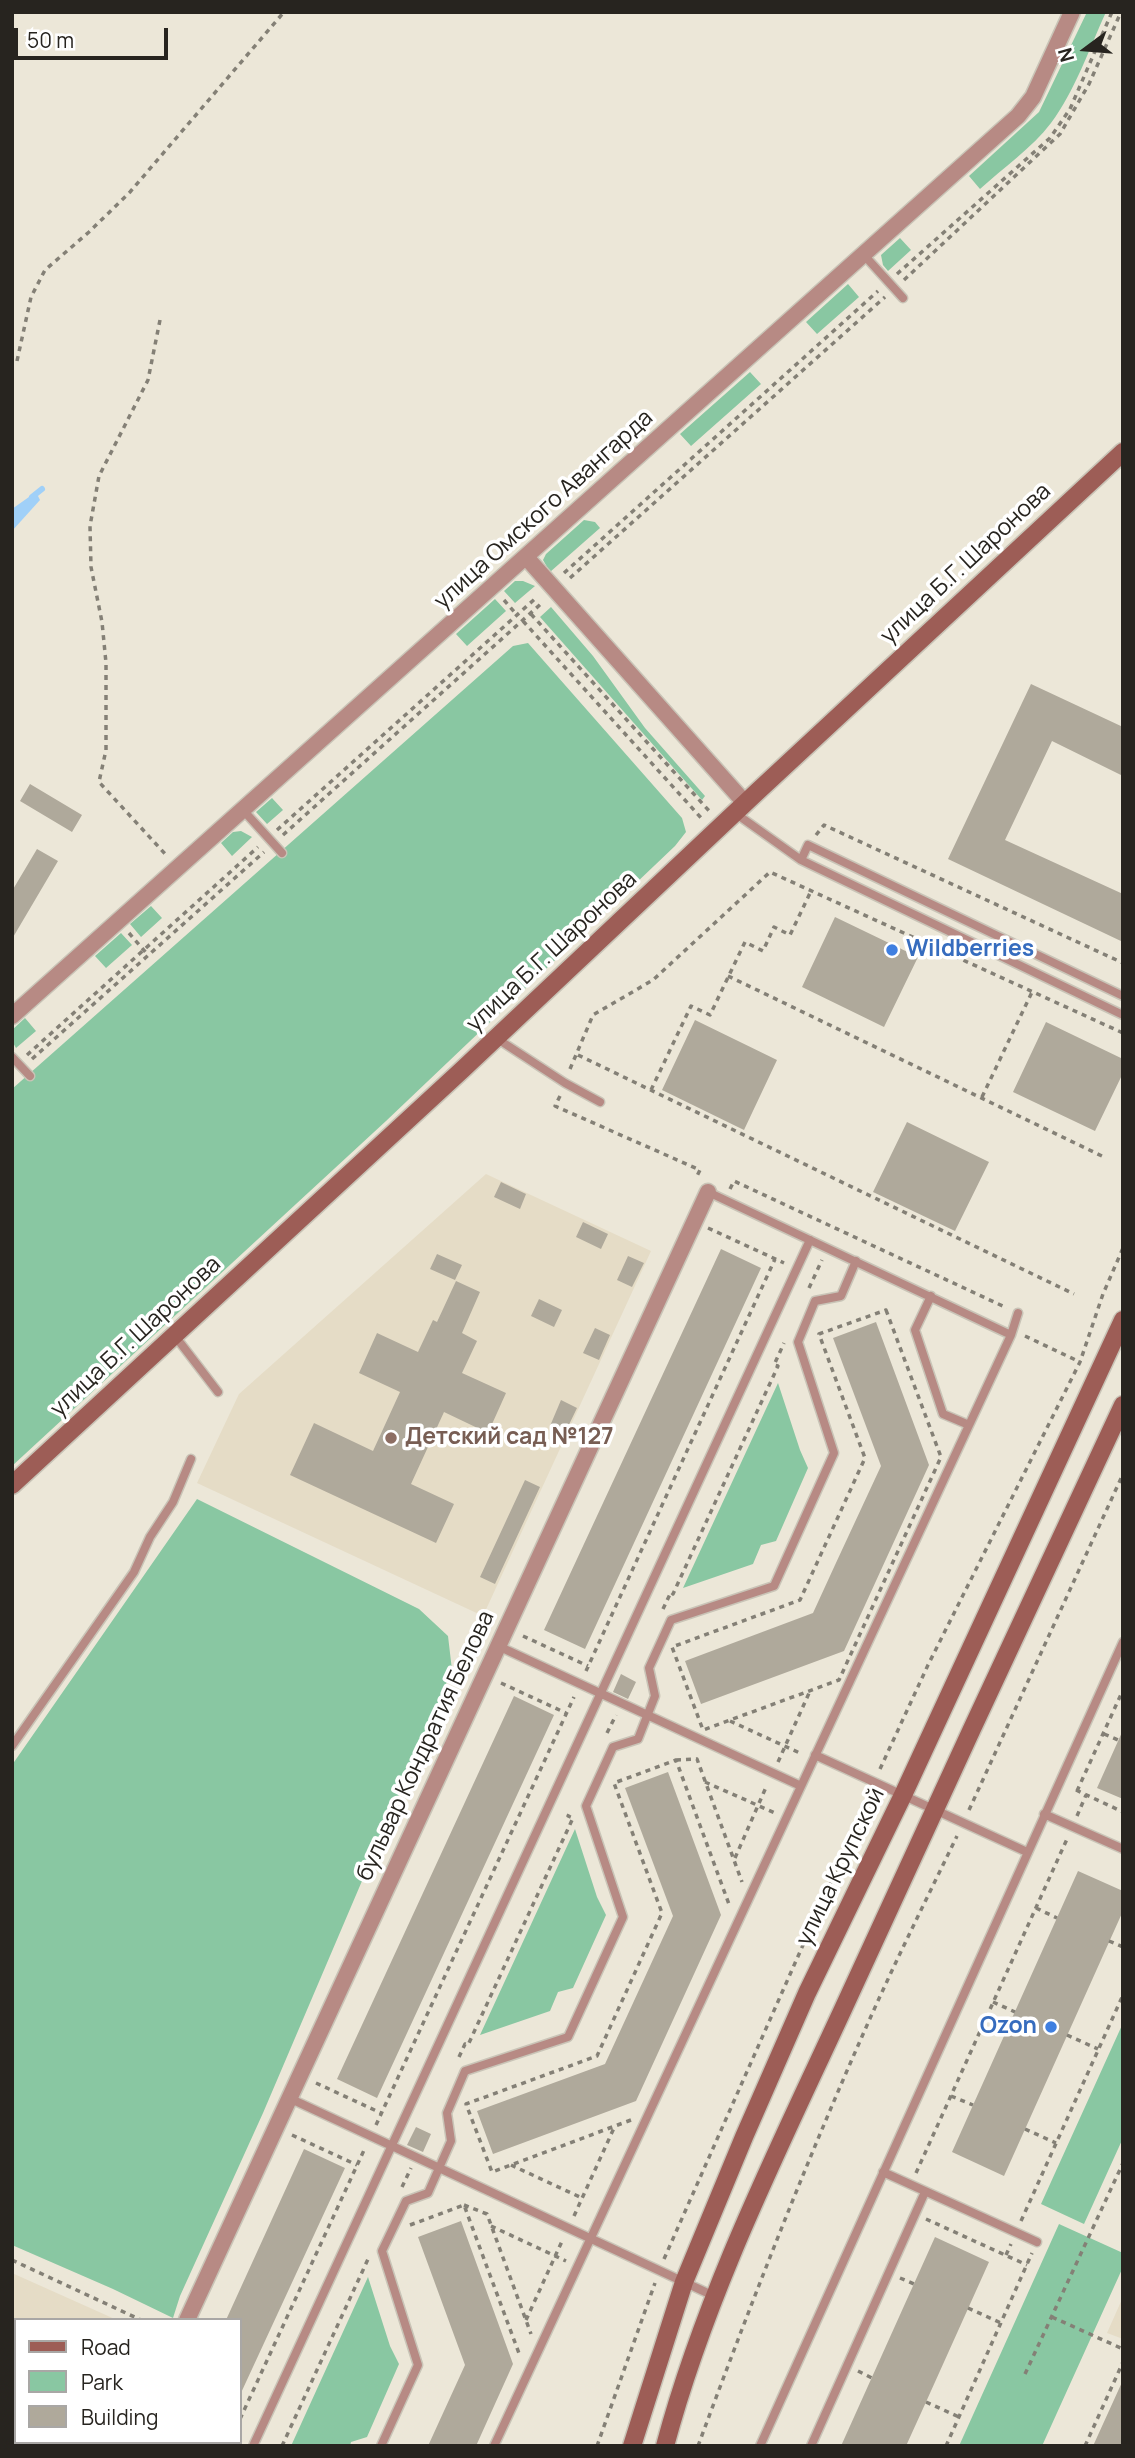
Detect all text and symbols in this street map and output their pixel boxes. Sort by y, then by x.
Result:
scale bar [18,14,172,58]
north arrow [1051,14,1121,84]
text: 50 m [27,26,74,54]
text: N [1051,45,1080,65]
street label: улица Омского Авангарда [429,404,659,616]
street label: улица Б.Г. Шаронова [875,478,1057,650]
street label: улица Б.Г. Шаронова [461,866,643,1038]
place label: Wildberries [906,936,1034,964]
marker: Wildberries [884,942,900,958]
street label: улица Б.Г. Шаронова [45,1251,227,1423]
place label: Детский сад №127 [405,1424,613,1452]
marker: Детский сад №127 [383,1430,399,1446]
street label: бульвар Кондратия Белова [351,1607,501,1885]
street label: улица Крупской [791,1784,891,1950]
place label: Ozon [980,2013,1037,2041]
marker: Ozon [1043,2019,1059,2035]
legend [14,2318,242,2444]
text: Road [81,2333,131,2361]
text: Park [81,2368,123,2396]
text: Building [81,2403,158,2431]

